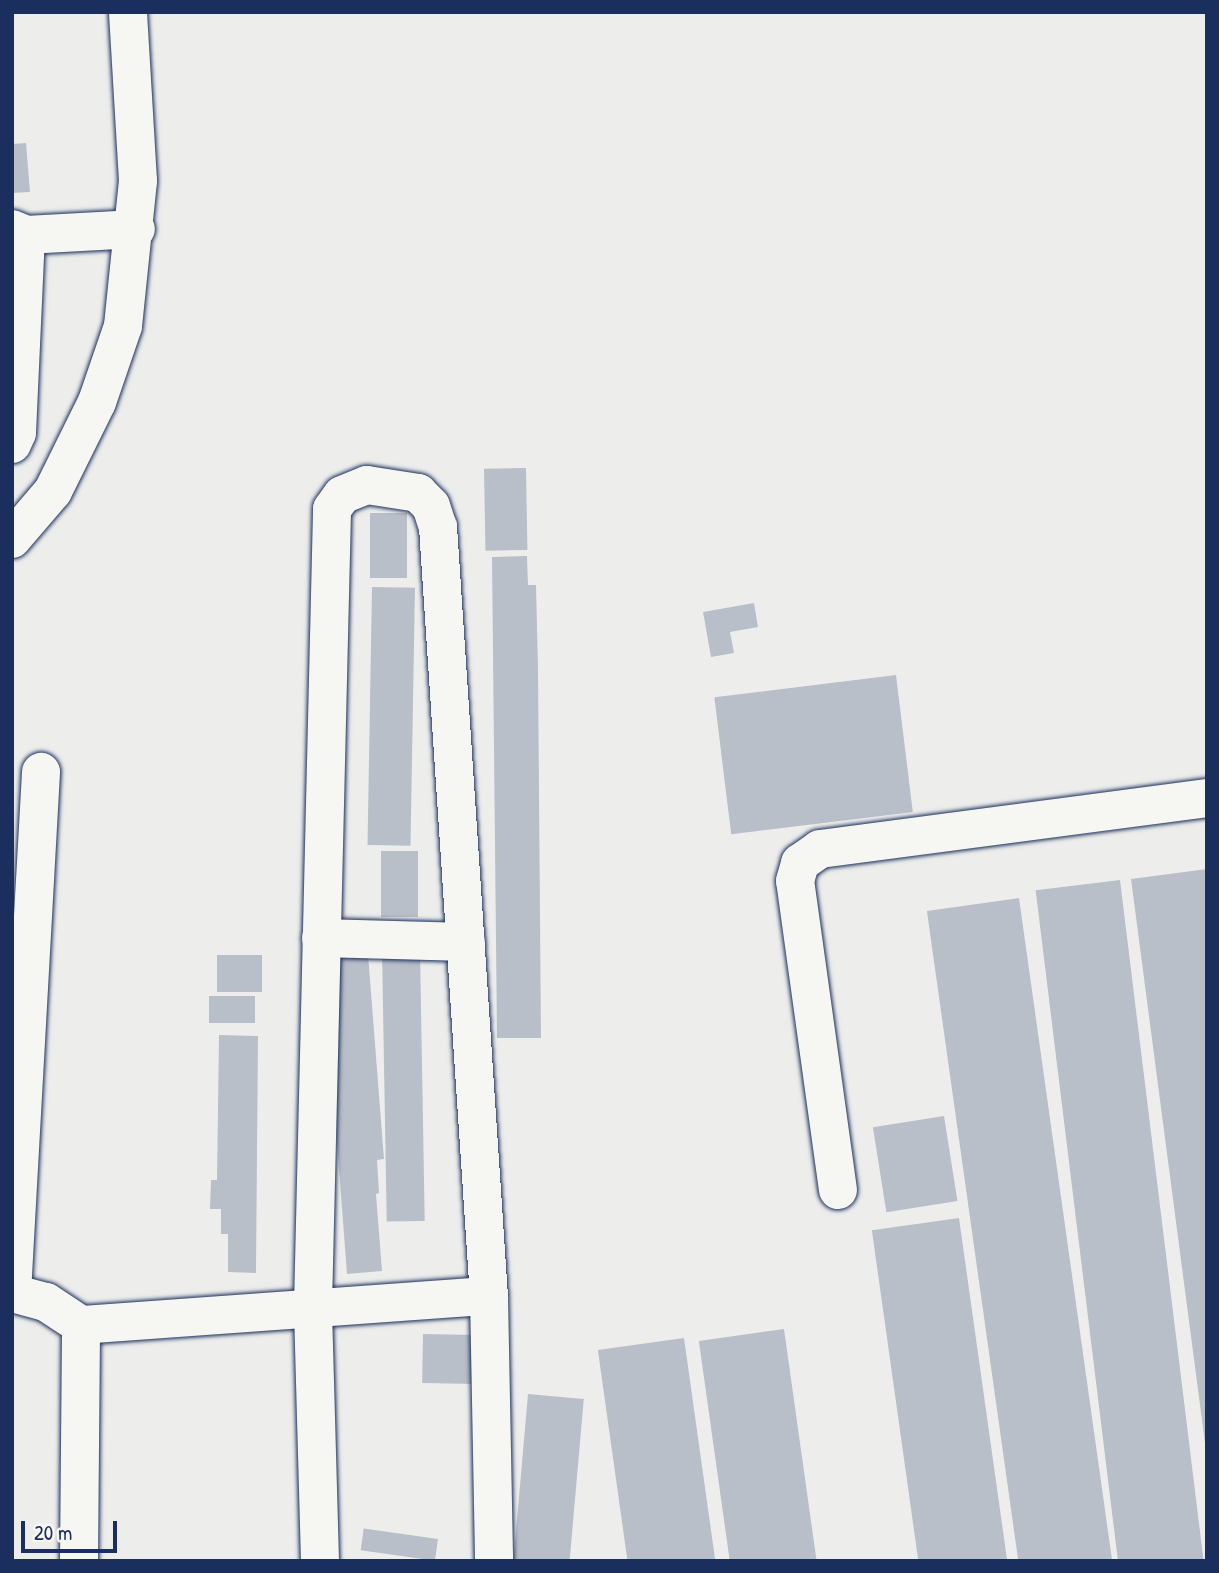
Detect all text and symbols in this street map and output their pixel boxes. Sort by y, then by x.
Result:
scale bar [24,1506,121,1550]
text: 20 m [34,1518,72,1547]

